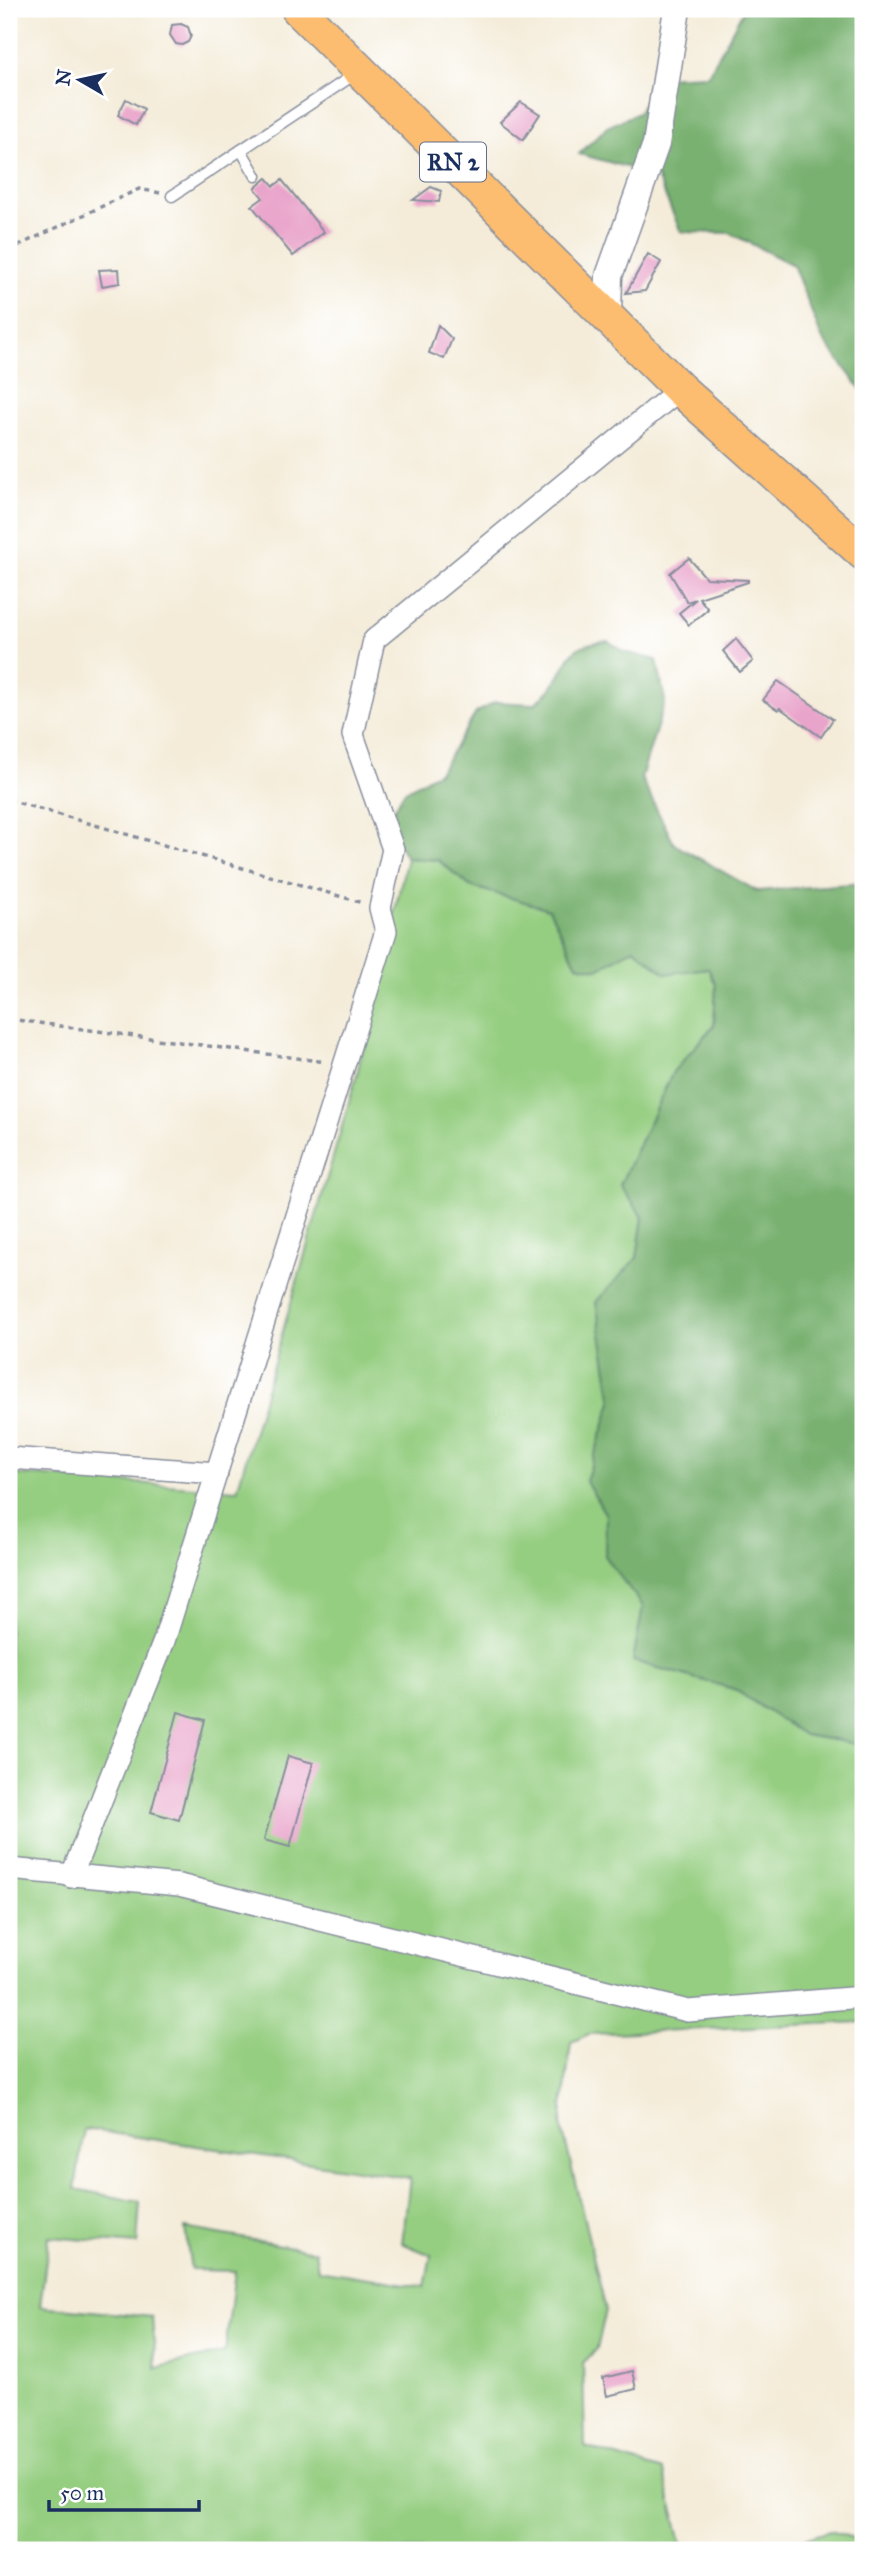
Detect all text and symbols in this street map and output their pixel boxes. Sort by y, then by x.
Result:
north arrow [46,46,116,116]
text: N [51,68,76,87]
road number: RN 2 [420,142,486,182]
scale bar [49,2468,200,2512]
text: 50 m [60,2480,105,2506]

